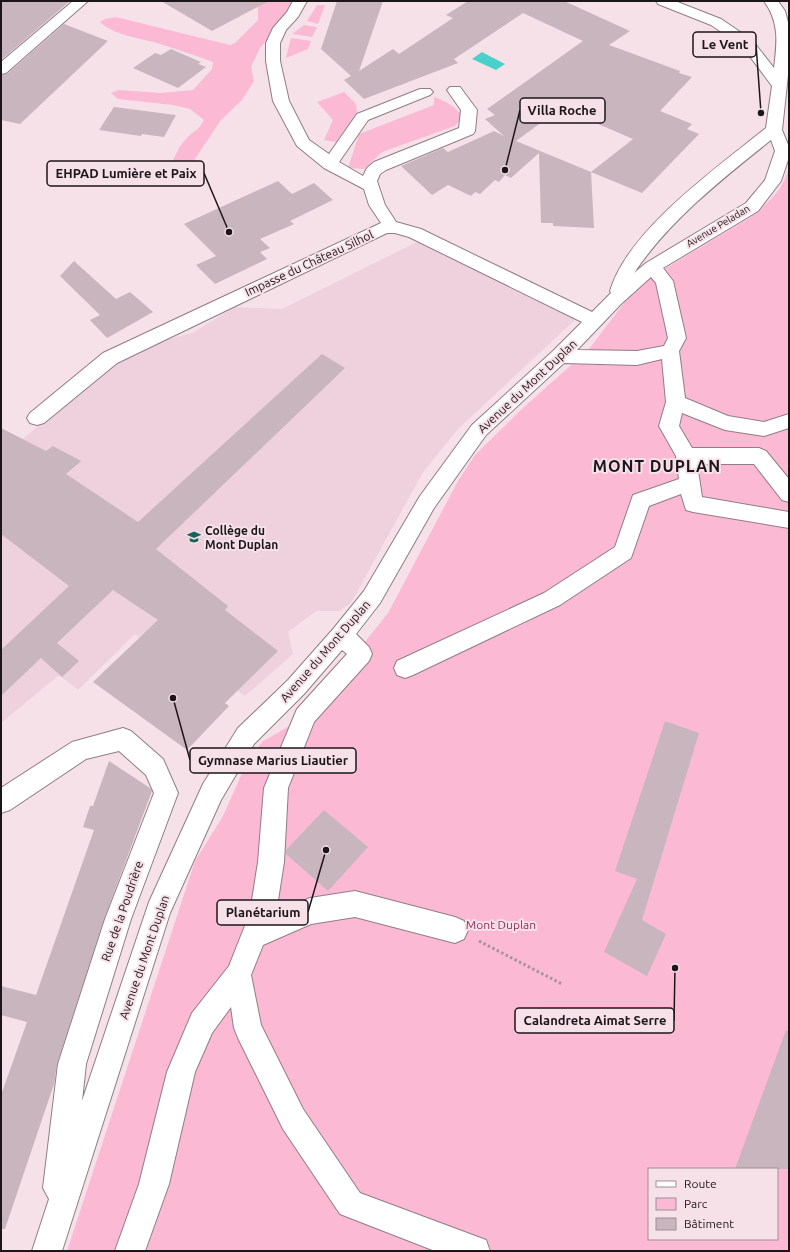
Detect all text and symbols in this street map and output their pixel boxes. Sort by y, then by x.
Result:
callout: Le Vent [693,32,756,57]
text: Le Vent [702,37,749,51]
callout: Villa Roche [520,98,605,123]
text: Villa Roche [528,103,596,117]
callout: EHPAD Lumière et Paix [47,161,204,186]
text: EHPAD Lumière et Paix [55,166,197,180]
street label: Avenue Peladan [684,203,752,249]
street label: Impasse du Château Silhol [243,228,375,298]
street label: Avenue du Mont Duplan [475,337,579,435]
district label: MONT DUPLAN [593,457,721,475]
place label: Collège du Mont Duplan [205,524,278,551]
school or university icon: Collège du Mont Duplan [186,529,202,545]
street label: Avenue du Mont Duplan [277,598,373,704]
callout: Gymnase Marius Liautier [190,748,356,773]
text: Gymnase Marius Liautier [198,753,349,767]
street label: Rue de la Poudrière [99,859,145,963]
street label: Avenue du Mont Duplan [117,893,171,1021]
callout: Planétarium [217,900,308,925]
text: Planétarium [226,905,300,919]
park label: Mont Duplan [466,918,536,931]
callout: Calandreta Aimat Serre [515,1008,674,1033]
text: Calandreta Aimat Serre [524,1013,666,1027]
legend [648,1168,778,1240]
text: Route [684,1177,717,1190]
text: Parc [684,1197,708,1210]
text: Bâtiment [684,1217,734,1230]

